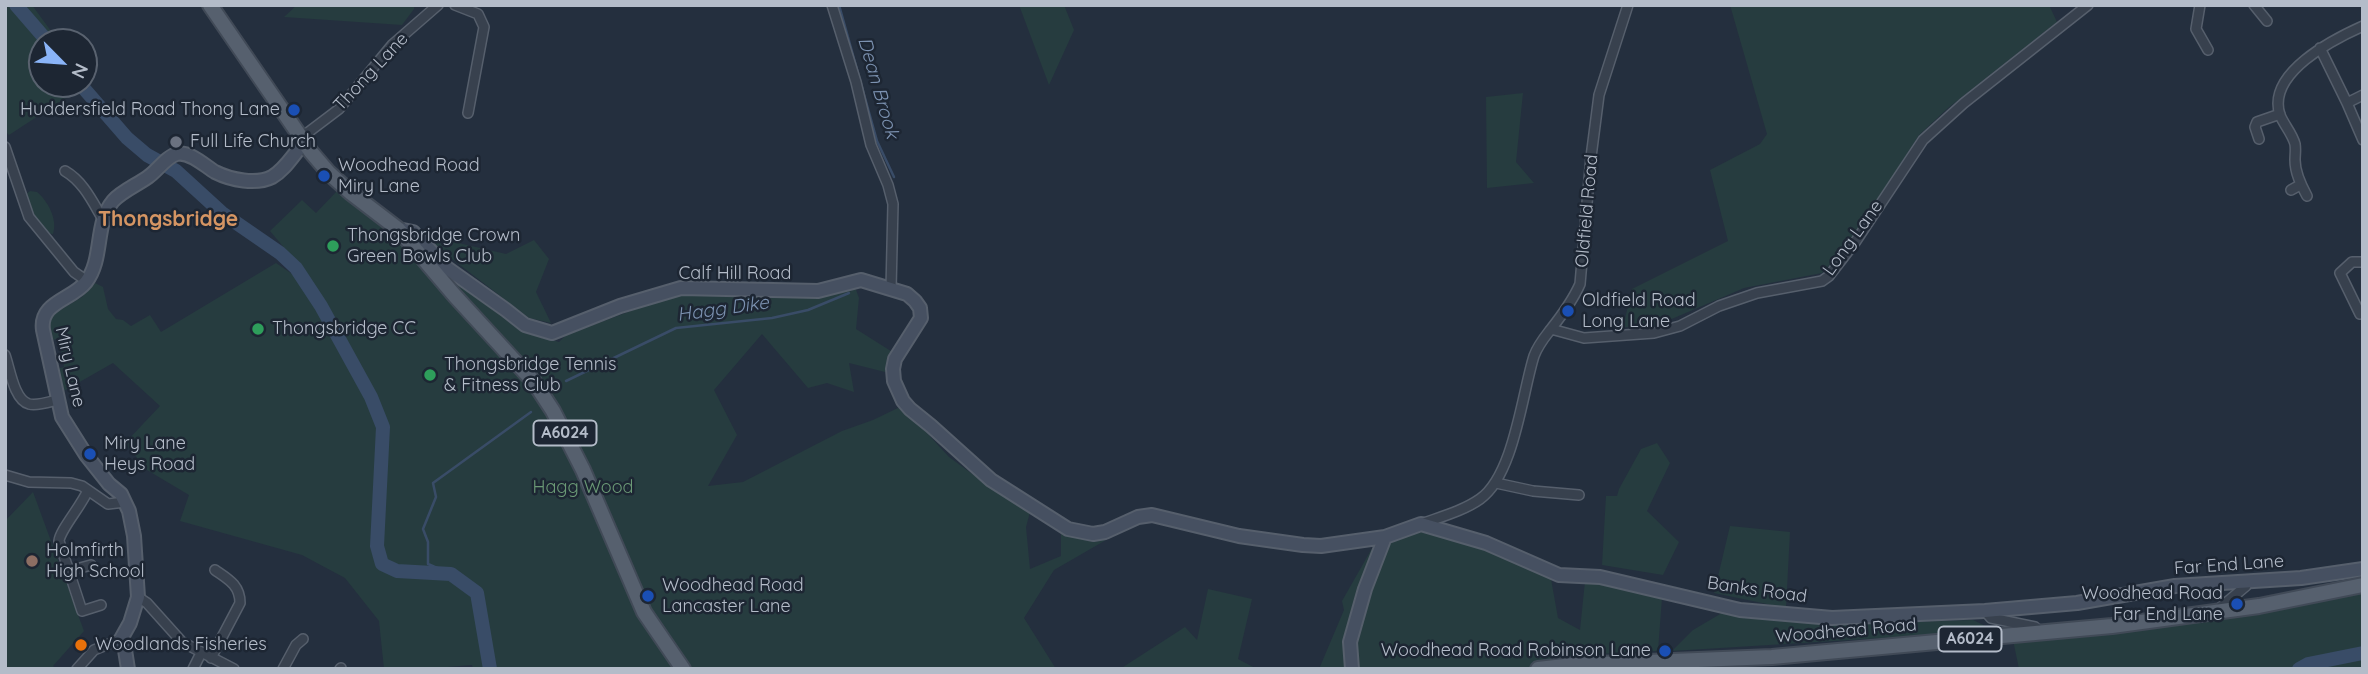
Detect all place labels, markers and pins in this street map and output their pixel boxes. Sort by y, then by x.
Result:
place label: Huddersfield Road Thong Lane [20,99,280,121]
marker: Huddersfield Road Thong Lane [286,102,302,118]
place label: Full Life Church [190,131,316,153]
marker: Full Life Church [168,134,184,150]
place label: Woodhead Road Miry Lane [338,155,480,198]
marker: Woodhead Road Miry Lane [316,168,332,184]
place label: Thongsbridge Crown Green Bowls Club [347,225,521,268]
marker: Thongsbridge Crown Green Bowls Club [325,238,341,254]
place label: Oldfield Road Long Lane [1582,290,1696,332]
marker: Oldfield Road Long Lane [1560,303,1576,319]
place label: Thongsbridge CC [272,318,416,340]
marker: Thongsbridge CC [250,321,266,337]
place label: Thongsbridge Tennis & Fitness Club [444,354,616,396]
marker: Thongsbridge Tennis & Fitness Club [422,367,438,383]
place label: Miry Lane Heys Road [104,433,195,476]
marker: Miry Lane Heys Road [82,446,98,462]
place label: Holmfirth High School [46,540,145,582]
marker: Holmfirth High School [24,553,40,569]
place label: Woodhead Road Lancaster Lane [662,575,804,618]
place label: Woodhead Road Far End Lane [2081,583,2223,626]
marker: Woodhead Road Lancaster Lane [640,588,656,604]
marker: Woodhead Road Far End Lane [2229,596,2245,612]
place label: Woodlands Fisheries [95,634,267,656]
marker: Woodlands Fisheries [73,637,89,653]
place label: Woodhead Road Robinson Lane [1381,640,1651,662]
marker: Woodhead Road Robinson Lane [1657,643,1673,659]

